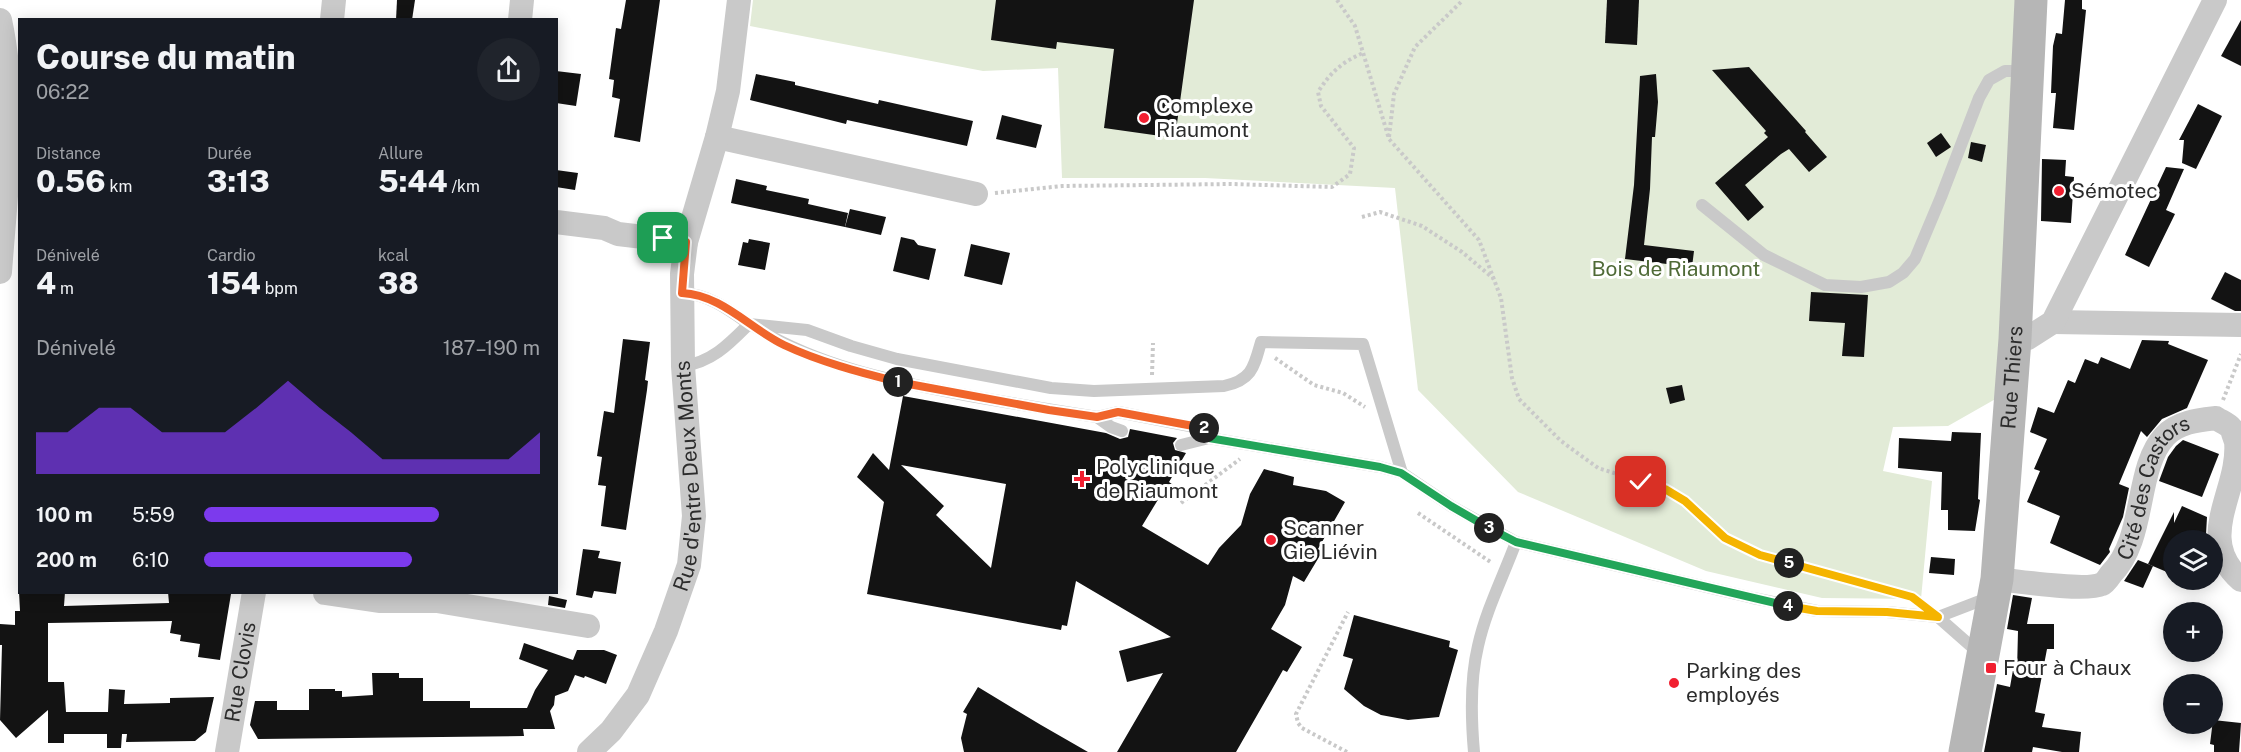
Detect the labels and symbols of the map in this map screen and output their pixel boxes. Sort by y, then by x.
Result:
place label: Complexe Riaumont [1156,93,1253,142]
marker: Complexe Riaumont [1137,111,1151,125]
place label: Sémotec [2071,178,2158,203]
marker: Sémotec [2052,184,2066,198]
pin [637,212,688,263]
park label: Bois de Riaumont [1591,256,1761,281]
street label: Rue Thiers [1995,325,2028,430]
street label: Rue d'entre Deux Monts [668,360,706,595]
pin: 1 [883,367,913,397]
street label: Cité des Castors [2111,410,2193,564]
pin: 2 [1189,413,1219,443]
place label: Polyclinique de Riaumont [1096,454,1218,503]
pin [1615,456,1666,507]
marker: Polyclinique de Riaumont [1073,470,1091,488]
pin: 3 [1474,513,1504,543]
place label: Scanner Gie Liévin [1283,515,1378,564]
marker: Scanner Gie Liévin [1264,533,1278,547]
pin: 5 [1774,548,1804,578]
pin: 4 [1773,591,1803,621]
street label: Rue Clovis [219,620,261,724]
place label: Four à Chaux [2003,655,2132,680]
place label: Parking des employés [1686,658,1801,707]
marker: Four à Chaux [1984,661,1998,675]
marker: Parking des employés [1667,676,1681,690]

